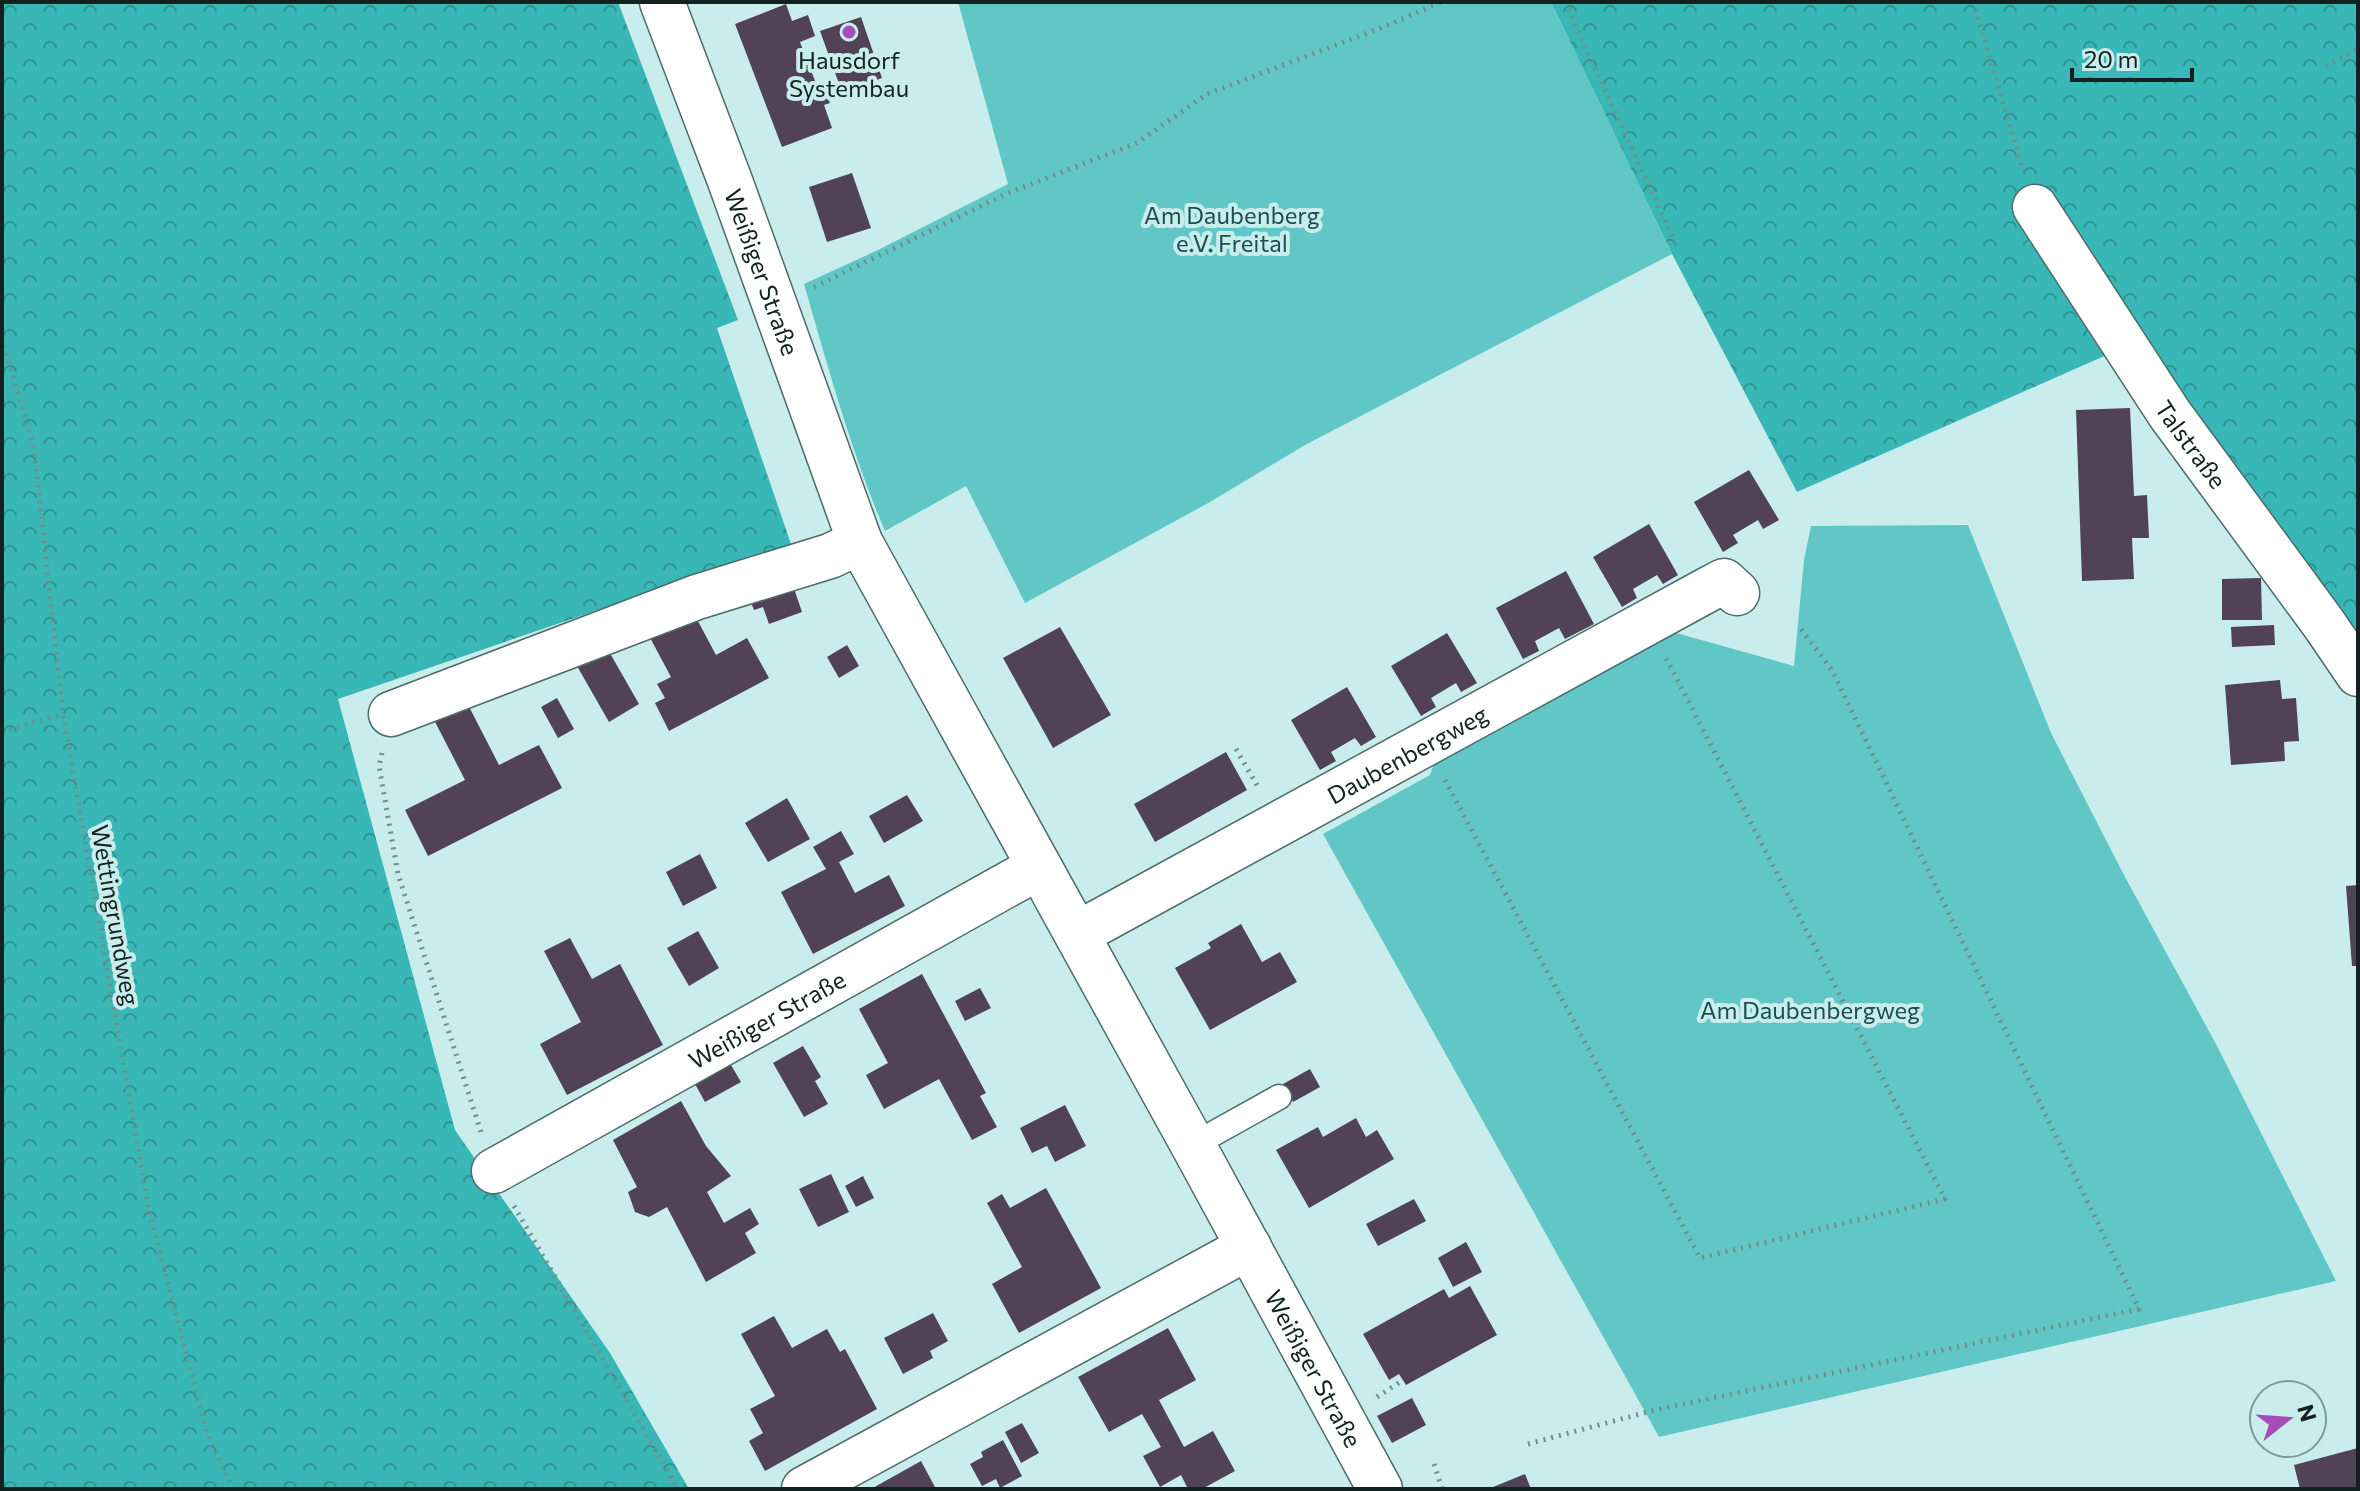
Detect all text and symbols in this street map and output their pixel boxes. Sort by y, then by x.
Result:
marker: Hausdorf Systembau [840,23,858,41]
scale bar [2072,32,2192,82]
text: 20 m [2084,44,2138,73]
place label: Hausdorf Systembau [789,45,909,102]
street label: Weißiger Straße [719,185,806,359]
park label: Am Daubenberg e.V. Freital [1144,200,1320,257]
street label: Talstraße [2150,394,2233,493]
street label: Daubenbergweg [1322,698,1492,809]
street label: Wettingrundweg [86,822,146,1008]
street label: Weißiger Straße [683,964,850,1074]
park label: Am Daubenbergweg [1700,995,1920,1024]
street label: Weißiger Straße [1260,1284,1369,1452]
north arrow [2248,1379,2328,1459]
text: N [2292,1401,2323,1425]

